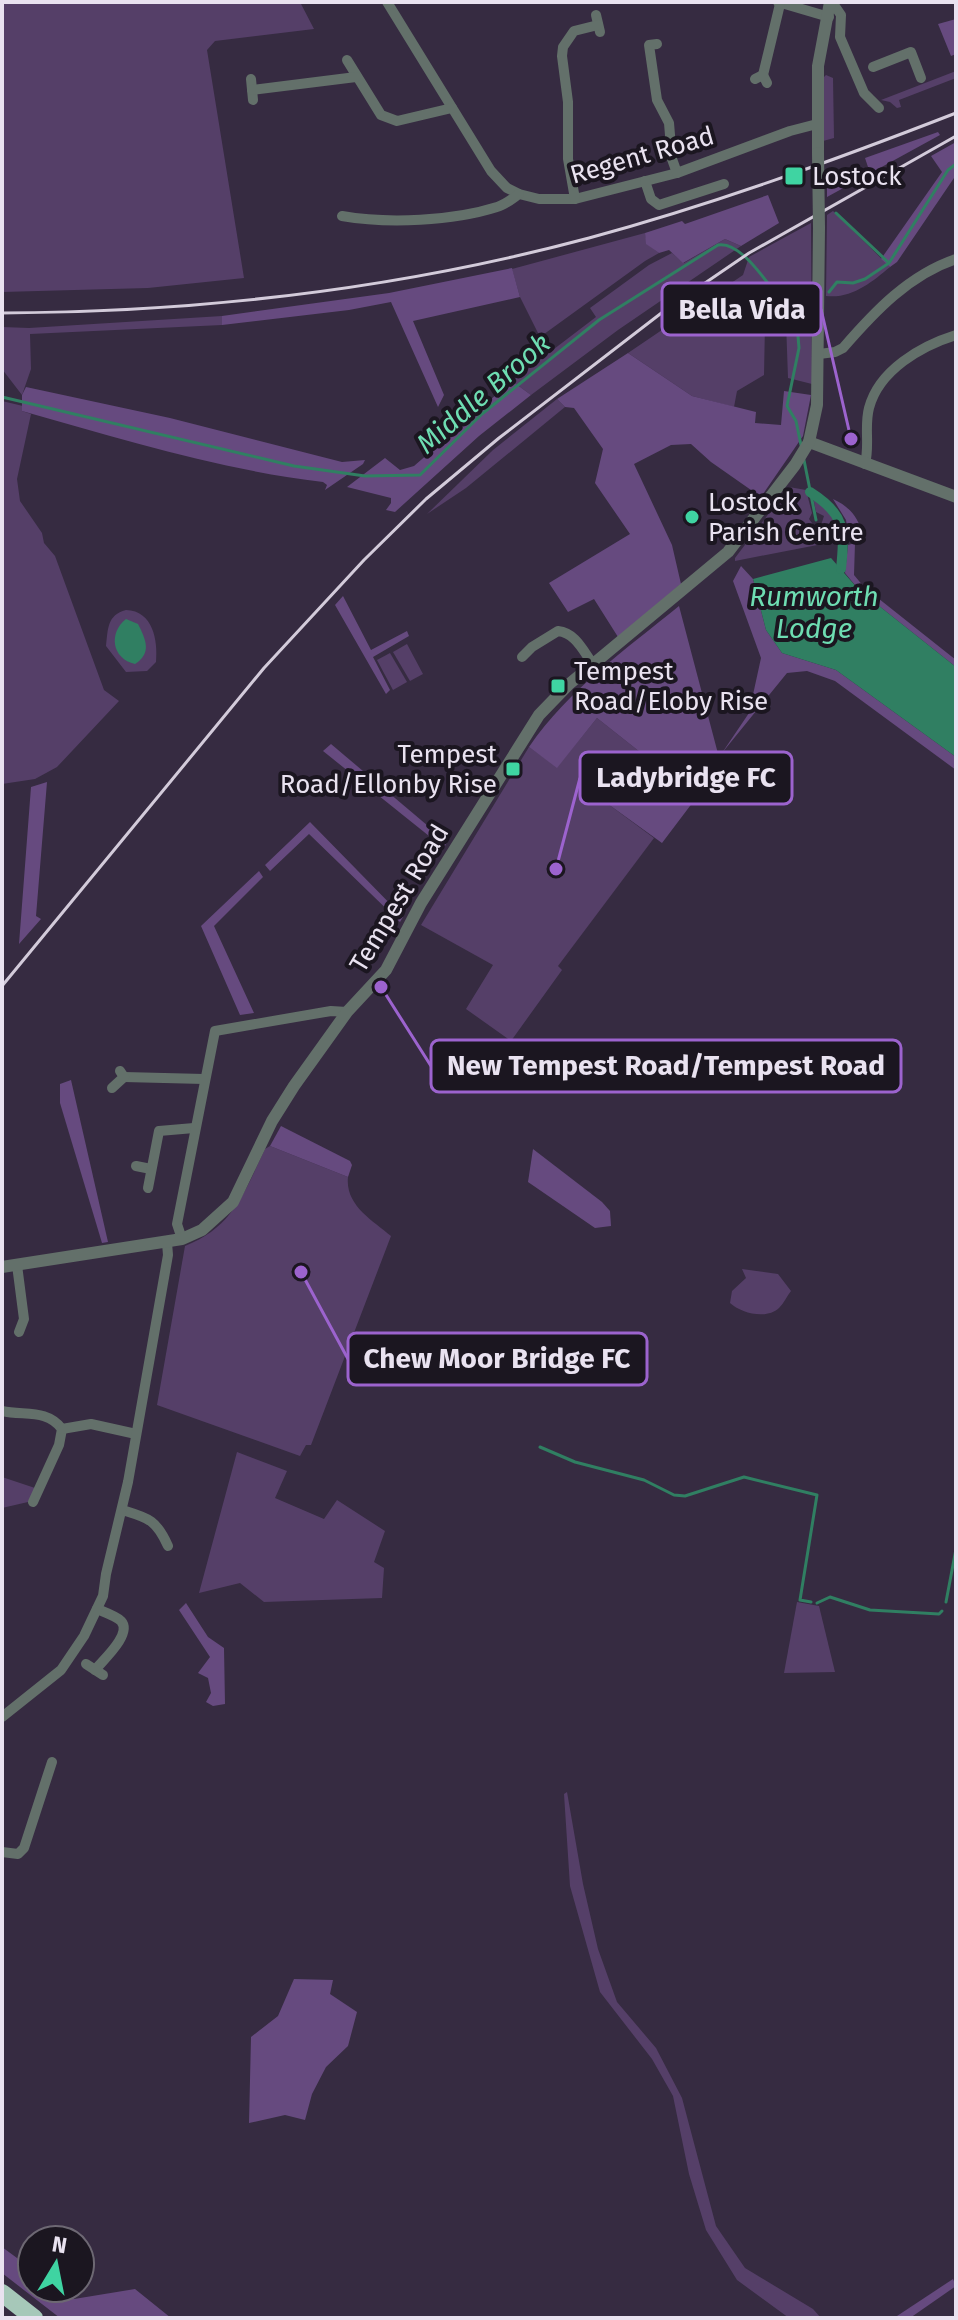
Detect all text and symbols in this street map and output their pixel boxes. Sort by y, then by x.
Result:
street label: Regent Road [567,120,718,191]
place label: Lostock [812,161,902,192]
marker: Lostock [783,165,805,187]
callout: Bella Vida [662,283,821,335]
text: Bella Vida [678,293,806,326]
water label: Middle Brook [410,326,557,460]
place label: Lostock Parish Centre [708,487,864,548]
marker: Lostock Parish Centre [683,508,701,526]
water label: Rumworth Lodge [749,580,879,645]
place label: Tempest Road/Eloby Rise [574,656,768,717]
marker: Tempest Road/Eloby Rise [549,677,567,695]
place label: Tempest Road/Ellonby Rise [280,739,498,800]
callout: Ladybridge FC [580,752,792,804]
marker: Tempest Road/Ellonby Rise [504,760,522,778]
text: Ladybridge FC [596,761,776,794]
street label: Tempest Road [343,819,456,978]
callout: New Tempest Road/Tempest Road [431,1040,901,1092]
text: New Tempest Road/Tempest Road [447,1049,885,1082]
callout: Chew Moor Bridge FC [348,1333,647,1385]
text: Chew Moor Bridge FC [364,1342,630,1375]
north arrow [16,2224,96,2304]
text: N [50,2230,69,2259]

